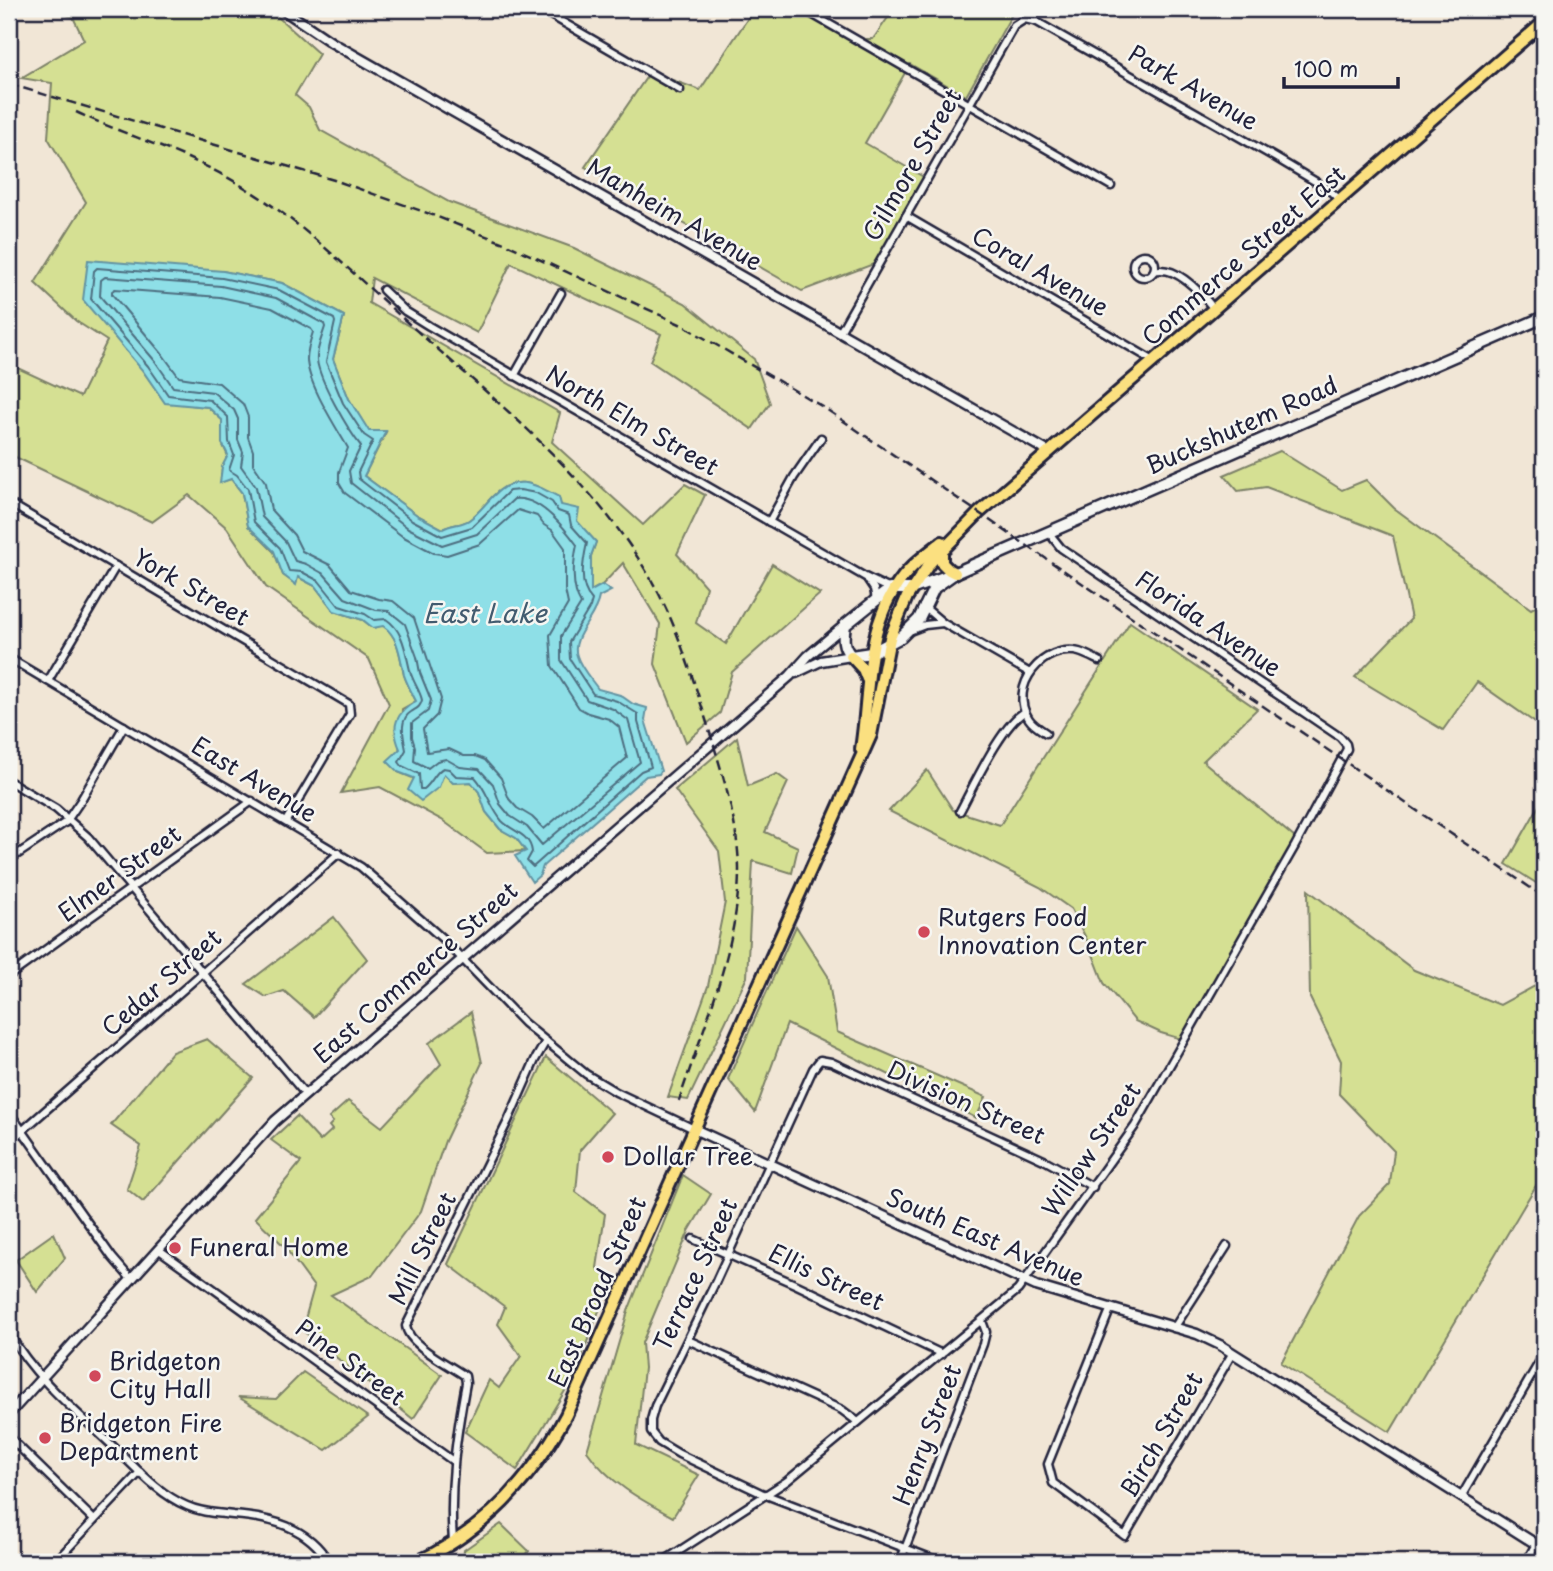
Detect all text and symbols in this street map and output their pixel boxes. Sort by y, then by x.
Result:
street label: Park Avenue [1122,34,1266,138]
scale bar [1284,46,1397,90]
text: 100 m [1294,52,1358,84]
street label: Gilmore Street [853,81,970,247]
street label: Manheim Avenue [580,148,770,278]
street label: Commerce Street East [1133,156,1353,353]
street label: Coral Avenue [966,216,1116,324]
street label: North Elm Street [540,355,726,484]
street label: Buckshutem Road [1140,366,1343,483]
street label: York Street [127,538,257,634]
street label: Florida Avenue [1129,560,1289,685]
water label: East Lake [423,593,548,632]
street label: East Avenue [185,727,325,830]
street label: Elmer Street [50,815,188,929]
street label: East Commerce Street [304,872,525,1071]
place label: Rutgers Food Innovation Center [938,898,1147,962]
street label: Cedar Street [93,919,229,1044]
marker: Rutgers Food Innovation Center [916,924,932,940]
street label: Division Street [882,1050,1052,1152]
street label: Willow Street [1032,1074,1149,1224]
place label: Dollar Tree [622,1137,753,1173]
marker: Dollar Tree [600,1149,616,1165]
street label: South East Avenue [881,1178,1091,1294]
street label: Mill Street [378,1186,464,1311]
street label: East Broad Street [538,1190,654,1392]
street label: Terrace Street [643,1191,746,1357]
place label: Funeral Home [189,1228,349,1264]
street label: Ellis Street [763,1234,891,1319]
marker: Funeral Home [167,1240,183,1256]
street label: Pine Street [289,1309,414,1414]
place label: Bridgeton City Hall [109,1342,221,1406]
street label: Henry Street [883,1358,970,1510]
street label: Birch Street [1110,1364,1211,1504]
marker: Bridgeton City Hall [87,1368,103,1384]
place label: Bridgeton Fire Department [59,1404,222,1468]
marker: Bridgeton Fire Department [37,1430,53,1446]

